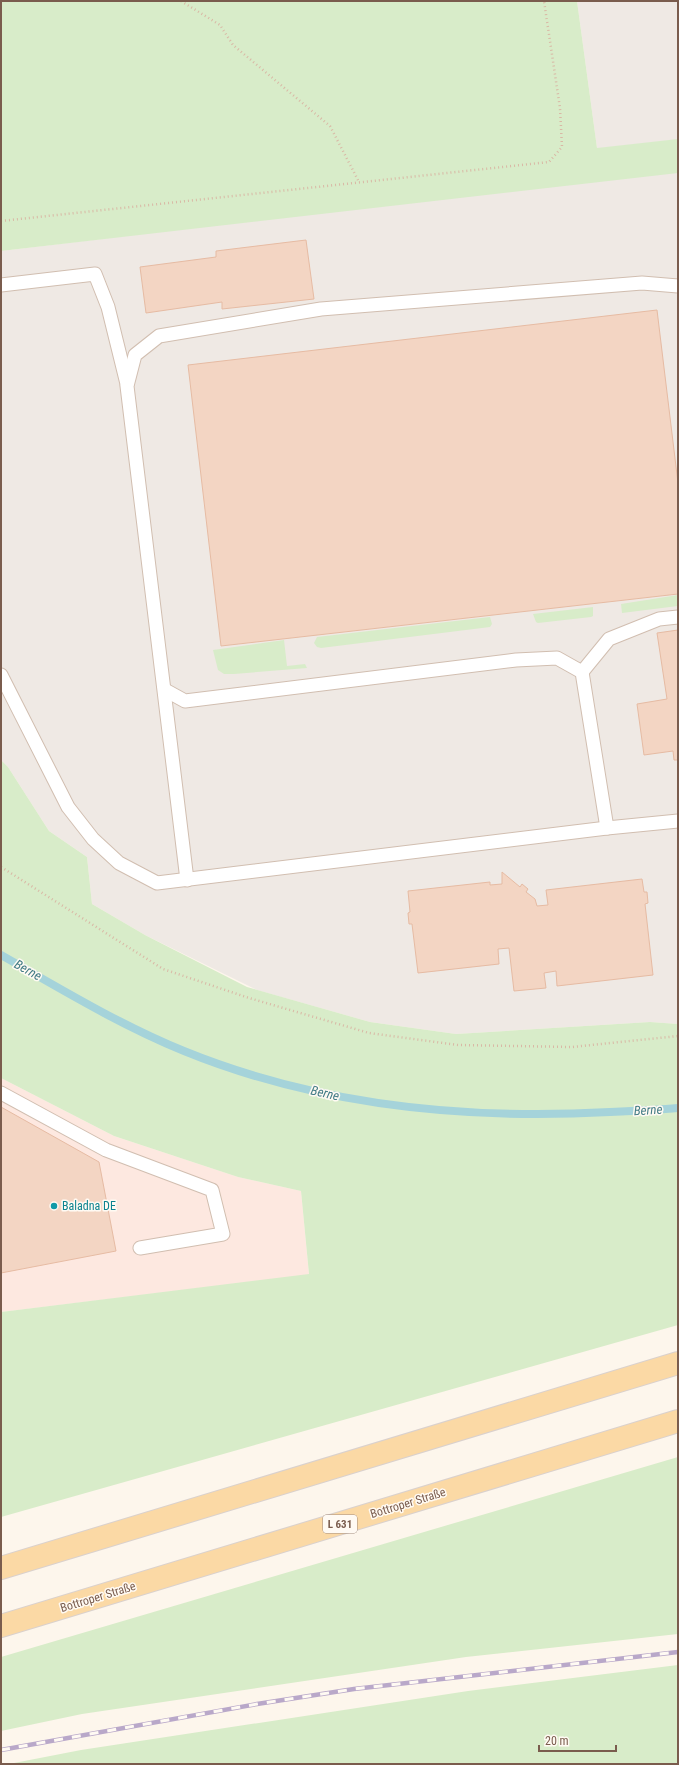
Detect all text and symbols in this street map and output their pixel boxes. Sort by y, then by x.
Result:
water label: Berne [12,956,44,984]
water label: Berne [309,1082,341,1104]
water label: Berne [633,1102,663,1118]
place label: Baladna DE [62,1199,116,1213]
marker: Baladna DE [49,1201,59,1211]
street label: Bottroper Straße [369,1485,448,1521]
road number: L 631 [323,1515,357,1533]
street label: Bottroper Straße [59,1579,138,1615]
scale bar [539,1727,616,1753]
text: 20 m [545,1734,569,1748]

